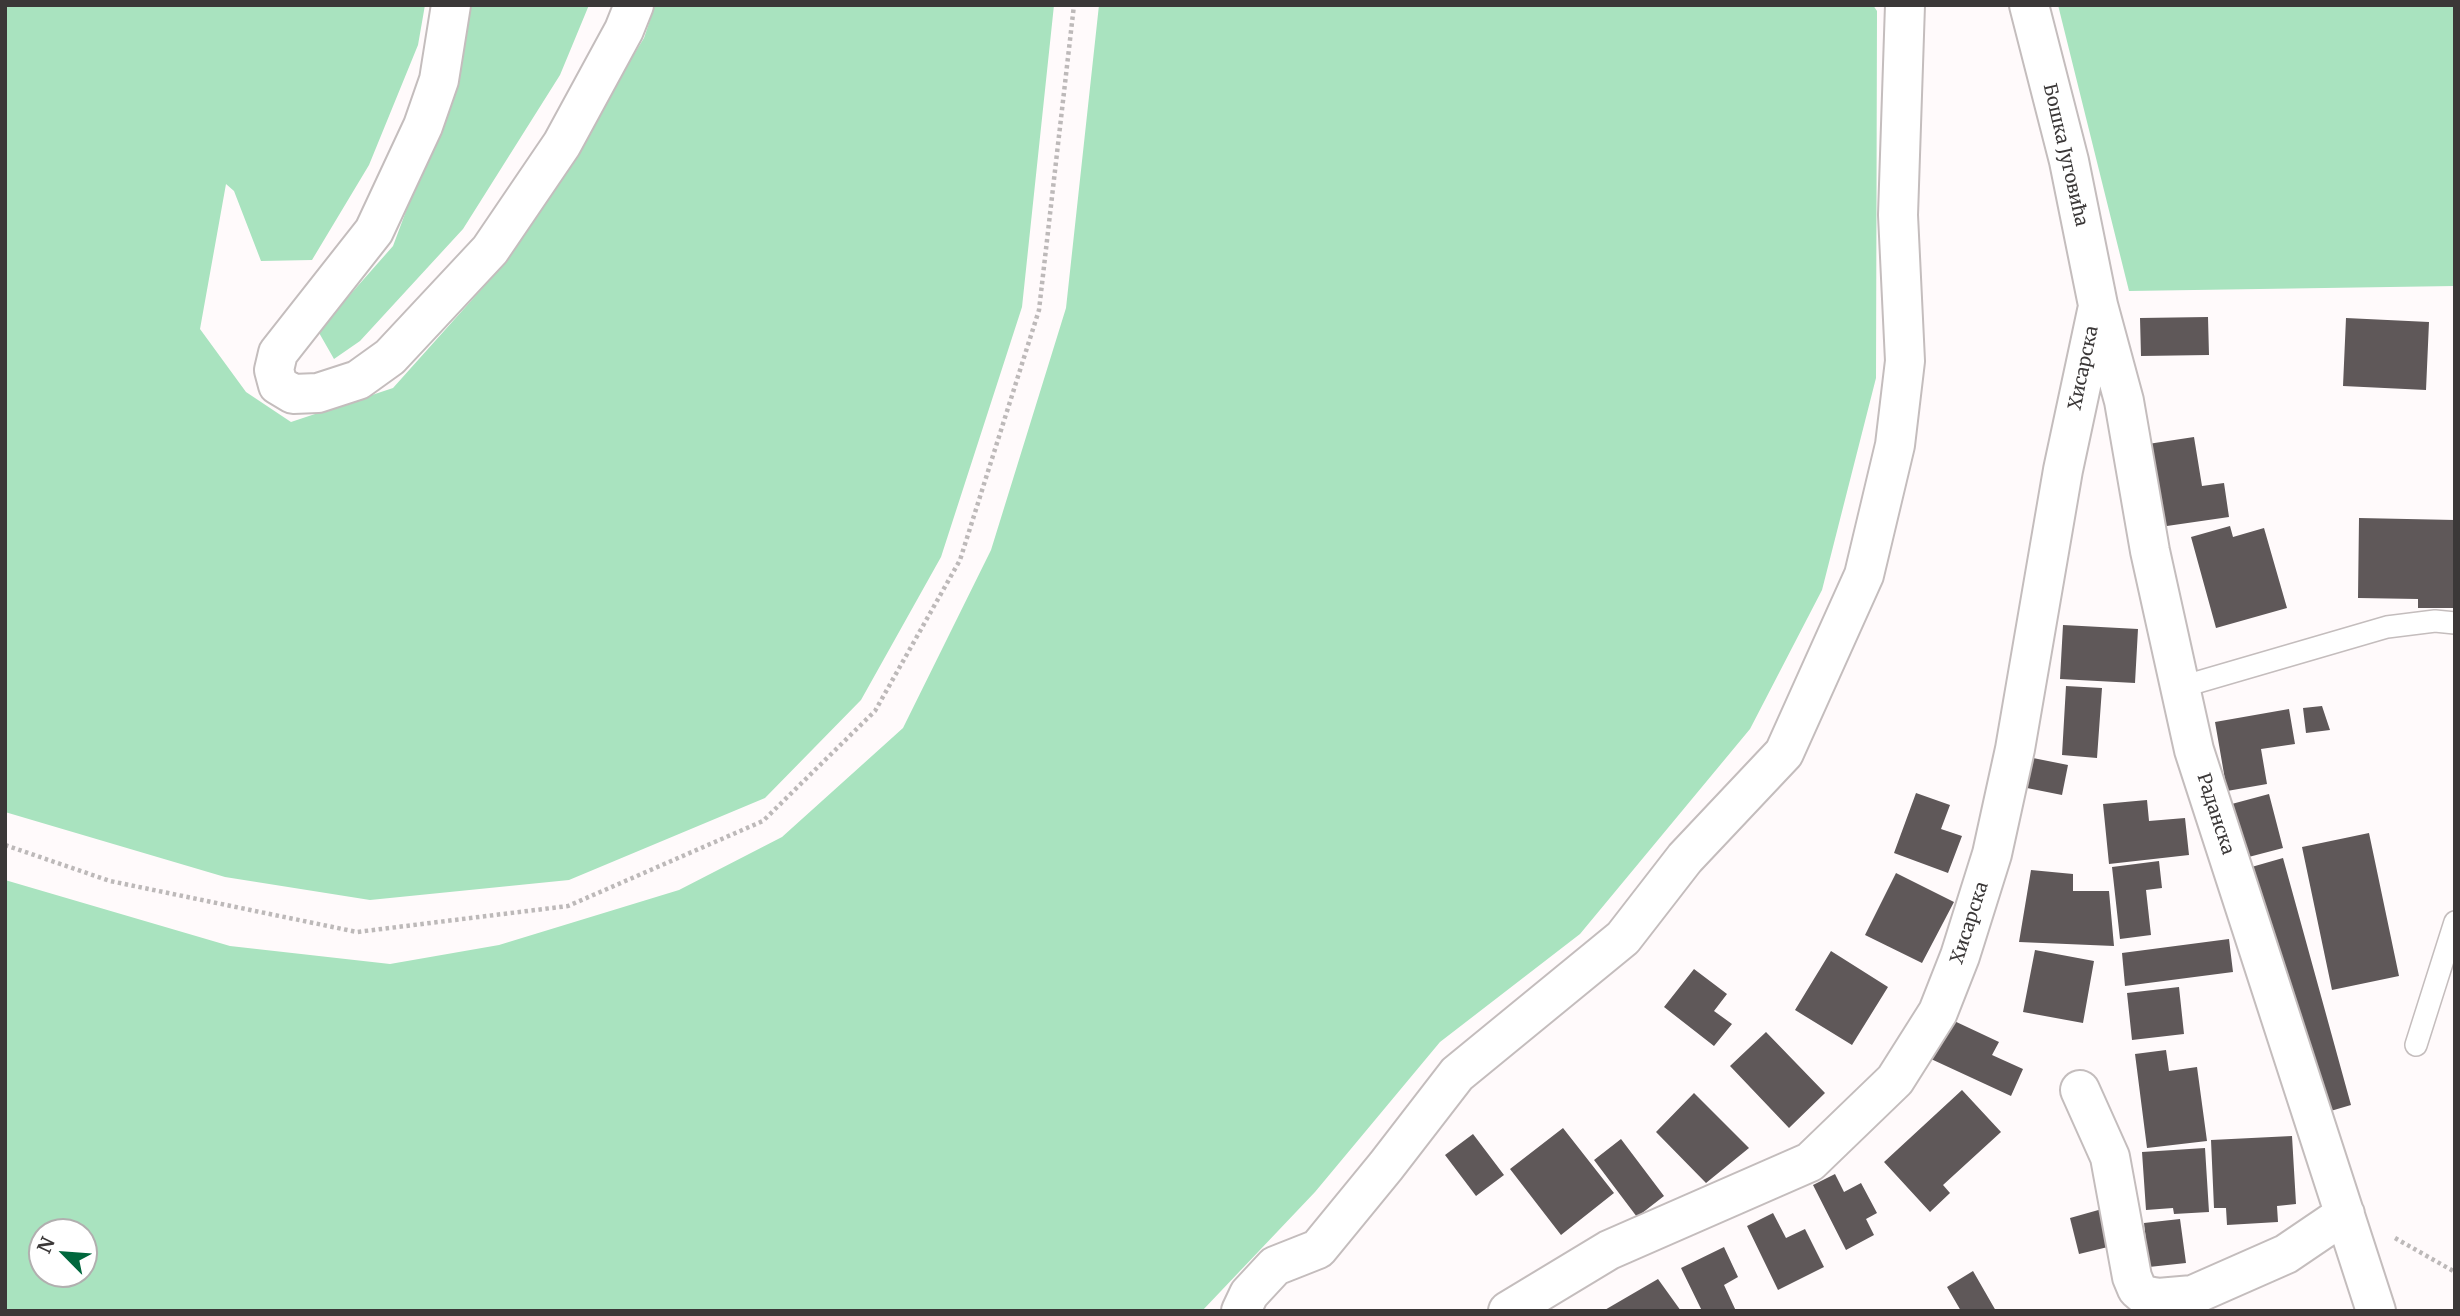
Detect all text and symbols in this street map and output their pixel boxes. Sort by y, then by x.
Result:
street label: Бошка Југовића [2038,81,2092,229]
street label: Хисарска [2065,324,2103,412]
street label: Раданска [2192,771,2238,857]
street label: Хисарска [1947,879,1993,967]
north arrow [28,1218,98,1288]
text: N [32,1233,60,1257]

